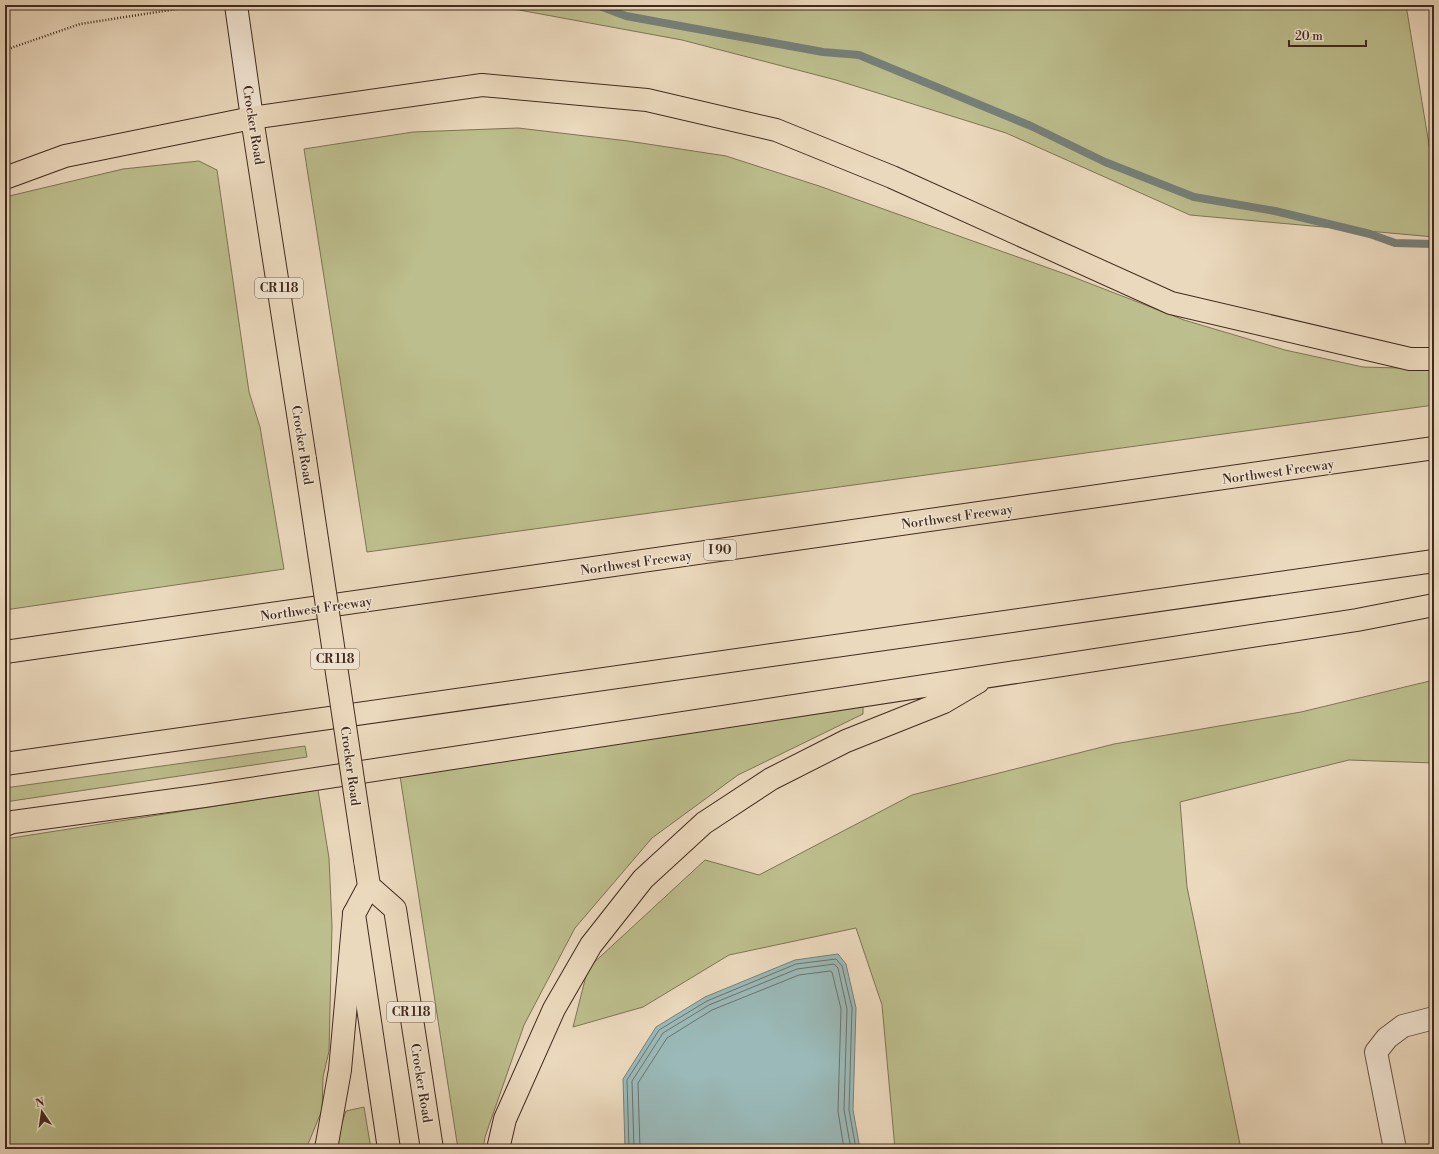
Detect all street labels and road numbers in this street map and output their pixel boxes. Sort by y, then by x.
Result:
street label: Crocker Road [239,84,267,166]
road number: CR 118 [255,278,303,298]
street label: Crocker Road [288,404,316,486]
street label: Northwest Freeway [1221,456,1336,488]
street label: Northwest Freeway [900,501,1015,533]
road number: I 90 [704,540,736,560]
street label: Northwest Freeway [579,547,694,579]
street label: Northwest Freeway [259,593,374,625]
road number: CR 118 [311,649,359,669]
street label: Crocker Road [337,725,364,807]
road number: CR 118 [387,1002,435,1022]
street label: Crocker Road [407,1042,435,1124]

